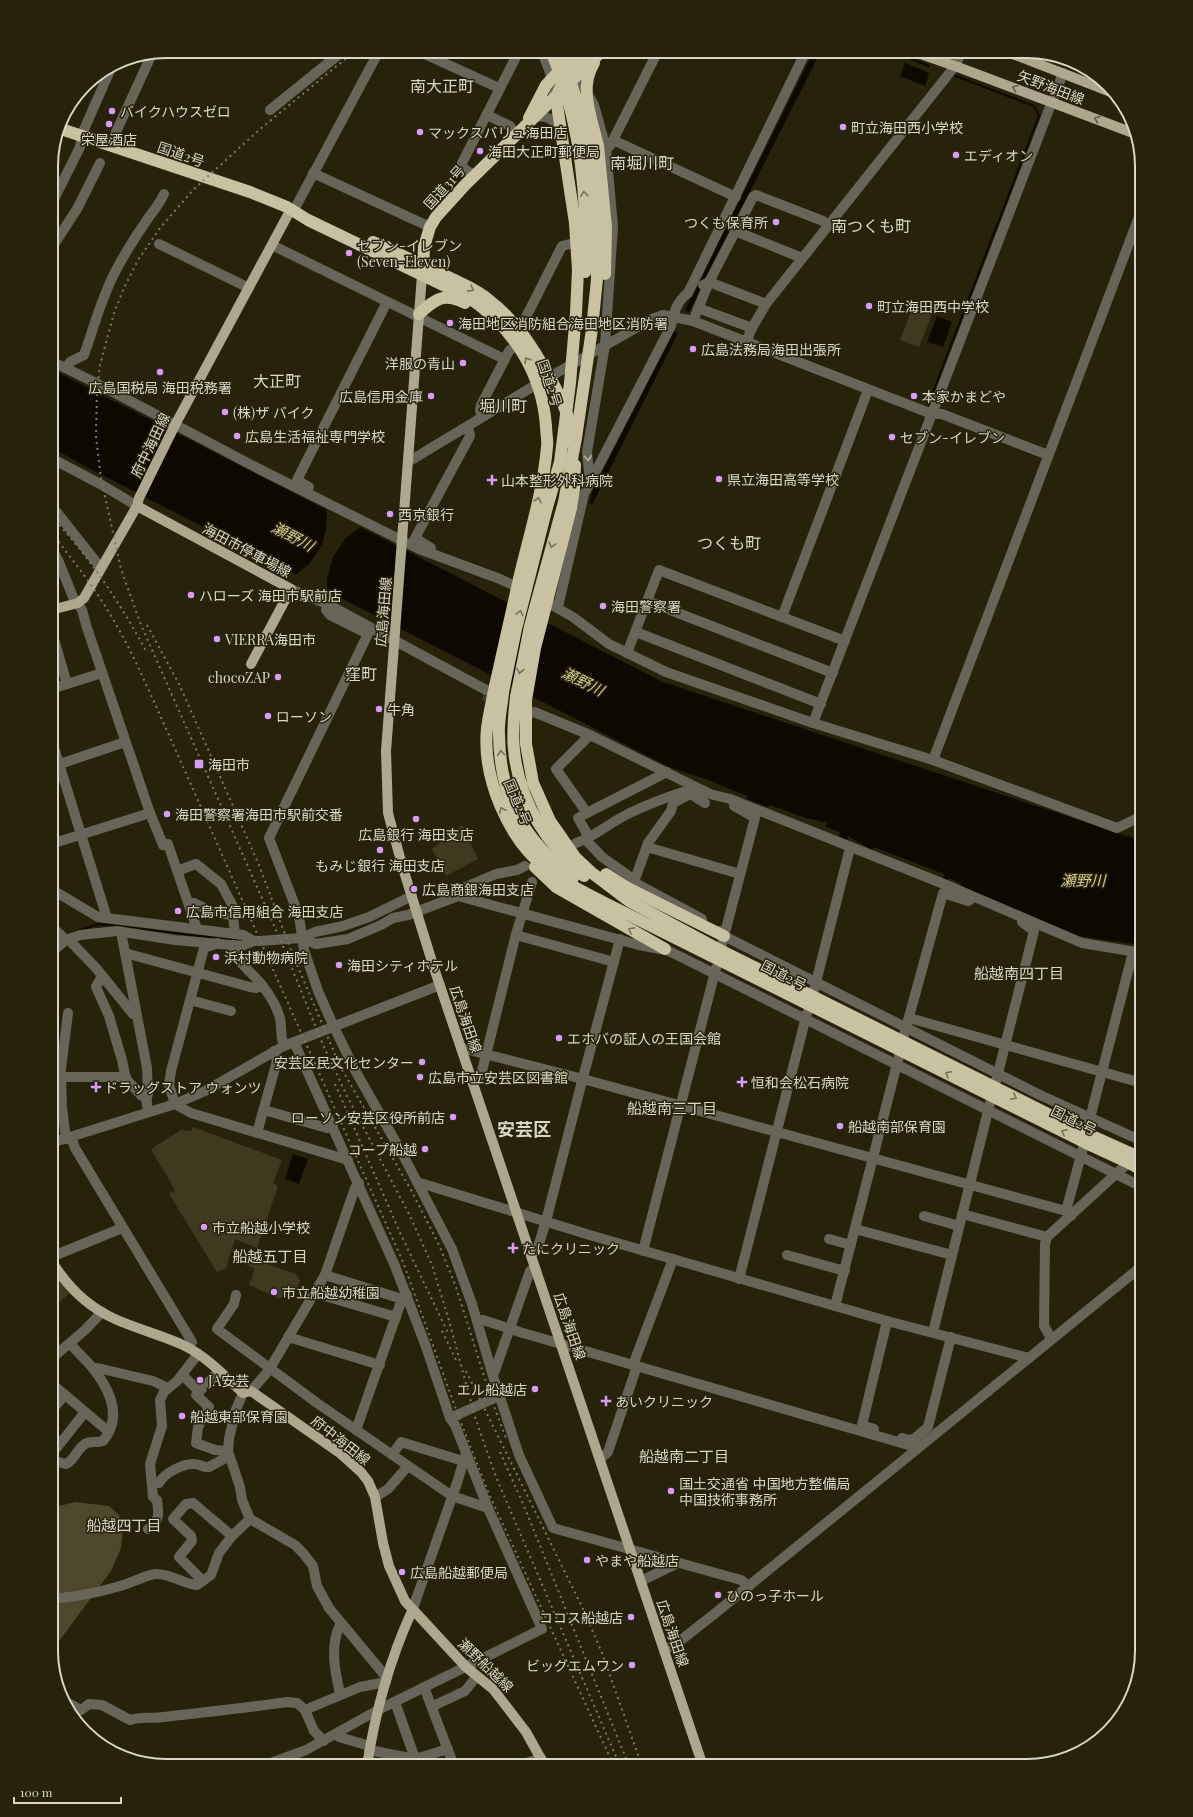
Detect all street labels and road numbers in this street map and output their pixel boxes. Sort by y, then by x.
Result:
street label: 矢野海田線 [1015,66,1087,108]
street label: 国道2号 [155,137,207,171]
street label: 国道31号 [419,161,469,213]
street label: 国道2号 [533,357,567,409]
street label: 府中海田線 [126,409,174,481]
street label: 海田市停車場線 [199,519,295,581]
street label: 広島海田線 [370,576,396,648]
street label: 国道2号 [500,776,536,828]
street label: 国道2号 [758,955,810,995]
street label: 広島海田線 [446,983,486,1055]
street label: 国道2号 [1048,1101,1100,1139]
street label: 広島海田線 [550,1290,590,1362]
street label: 府中海田線 [308,1411,374,1469]
street label: 広島海田線 [653,1597,693,1669]
street label: 瀬野船越線 [454,1634,518,1696]

